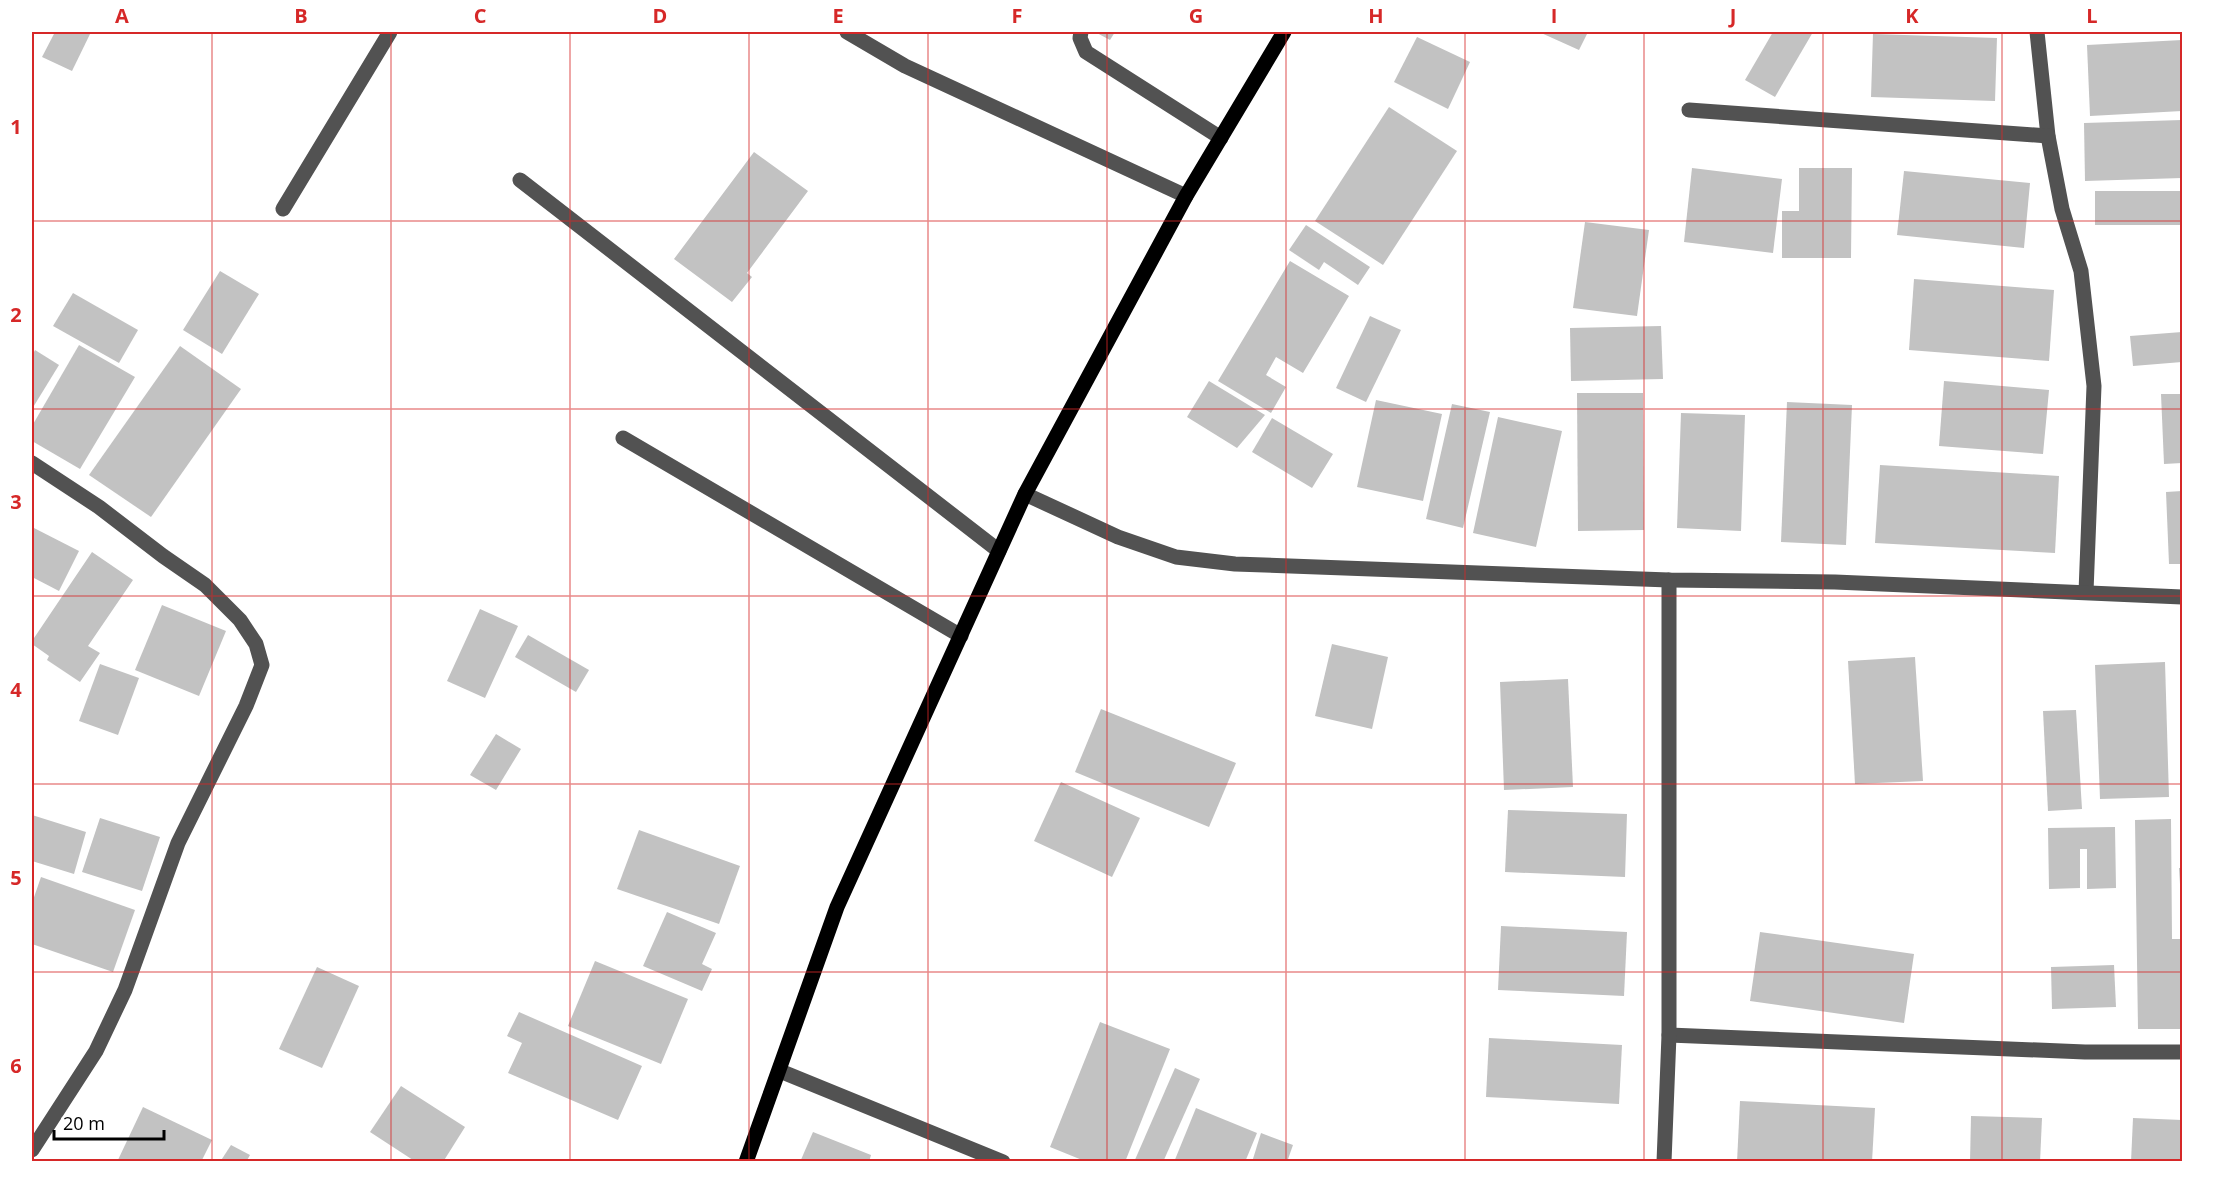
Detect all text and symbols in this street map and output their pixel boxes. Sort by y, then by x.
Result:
text: A [115,2,129,29]
text: B [294,2,308,29]
text: C [474,2,487,29]
text: D [653,2,667,29]
text: E [832,2,844,29]
text: F [1012,2,1022,29]
text: G [1189,2,1203,29]
text: H [1368,2,1384,29]
text: I [1551,2,1557,29]
text: J [1728,2,1736,29]
text: K [1905,2,1919,29]
text: L [2086,2,2098,29]
text: 1 [10,113,22,140]
text: 2 [10,301,22,328]
text: 3 [10,488,22,515]
text: 4 [10,676,22,703]
text: 5 [10,864,22,891]
text: 6 [10,1052,22,1079]
scale bar [54,1103,164,1141]
text: 20 m [63,1111,105,1135]

